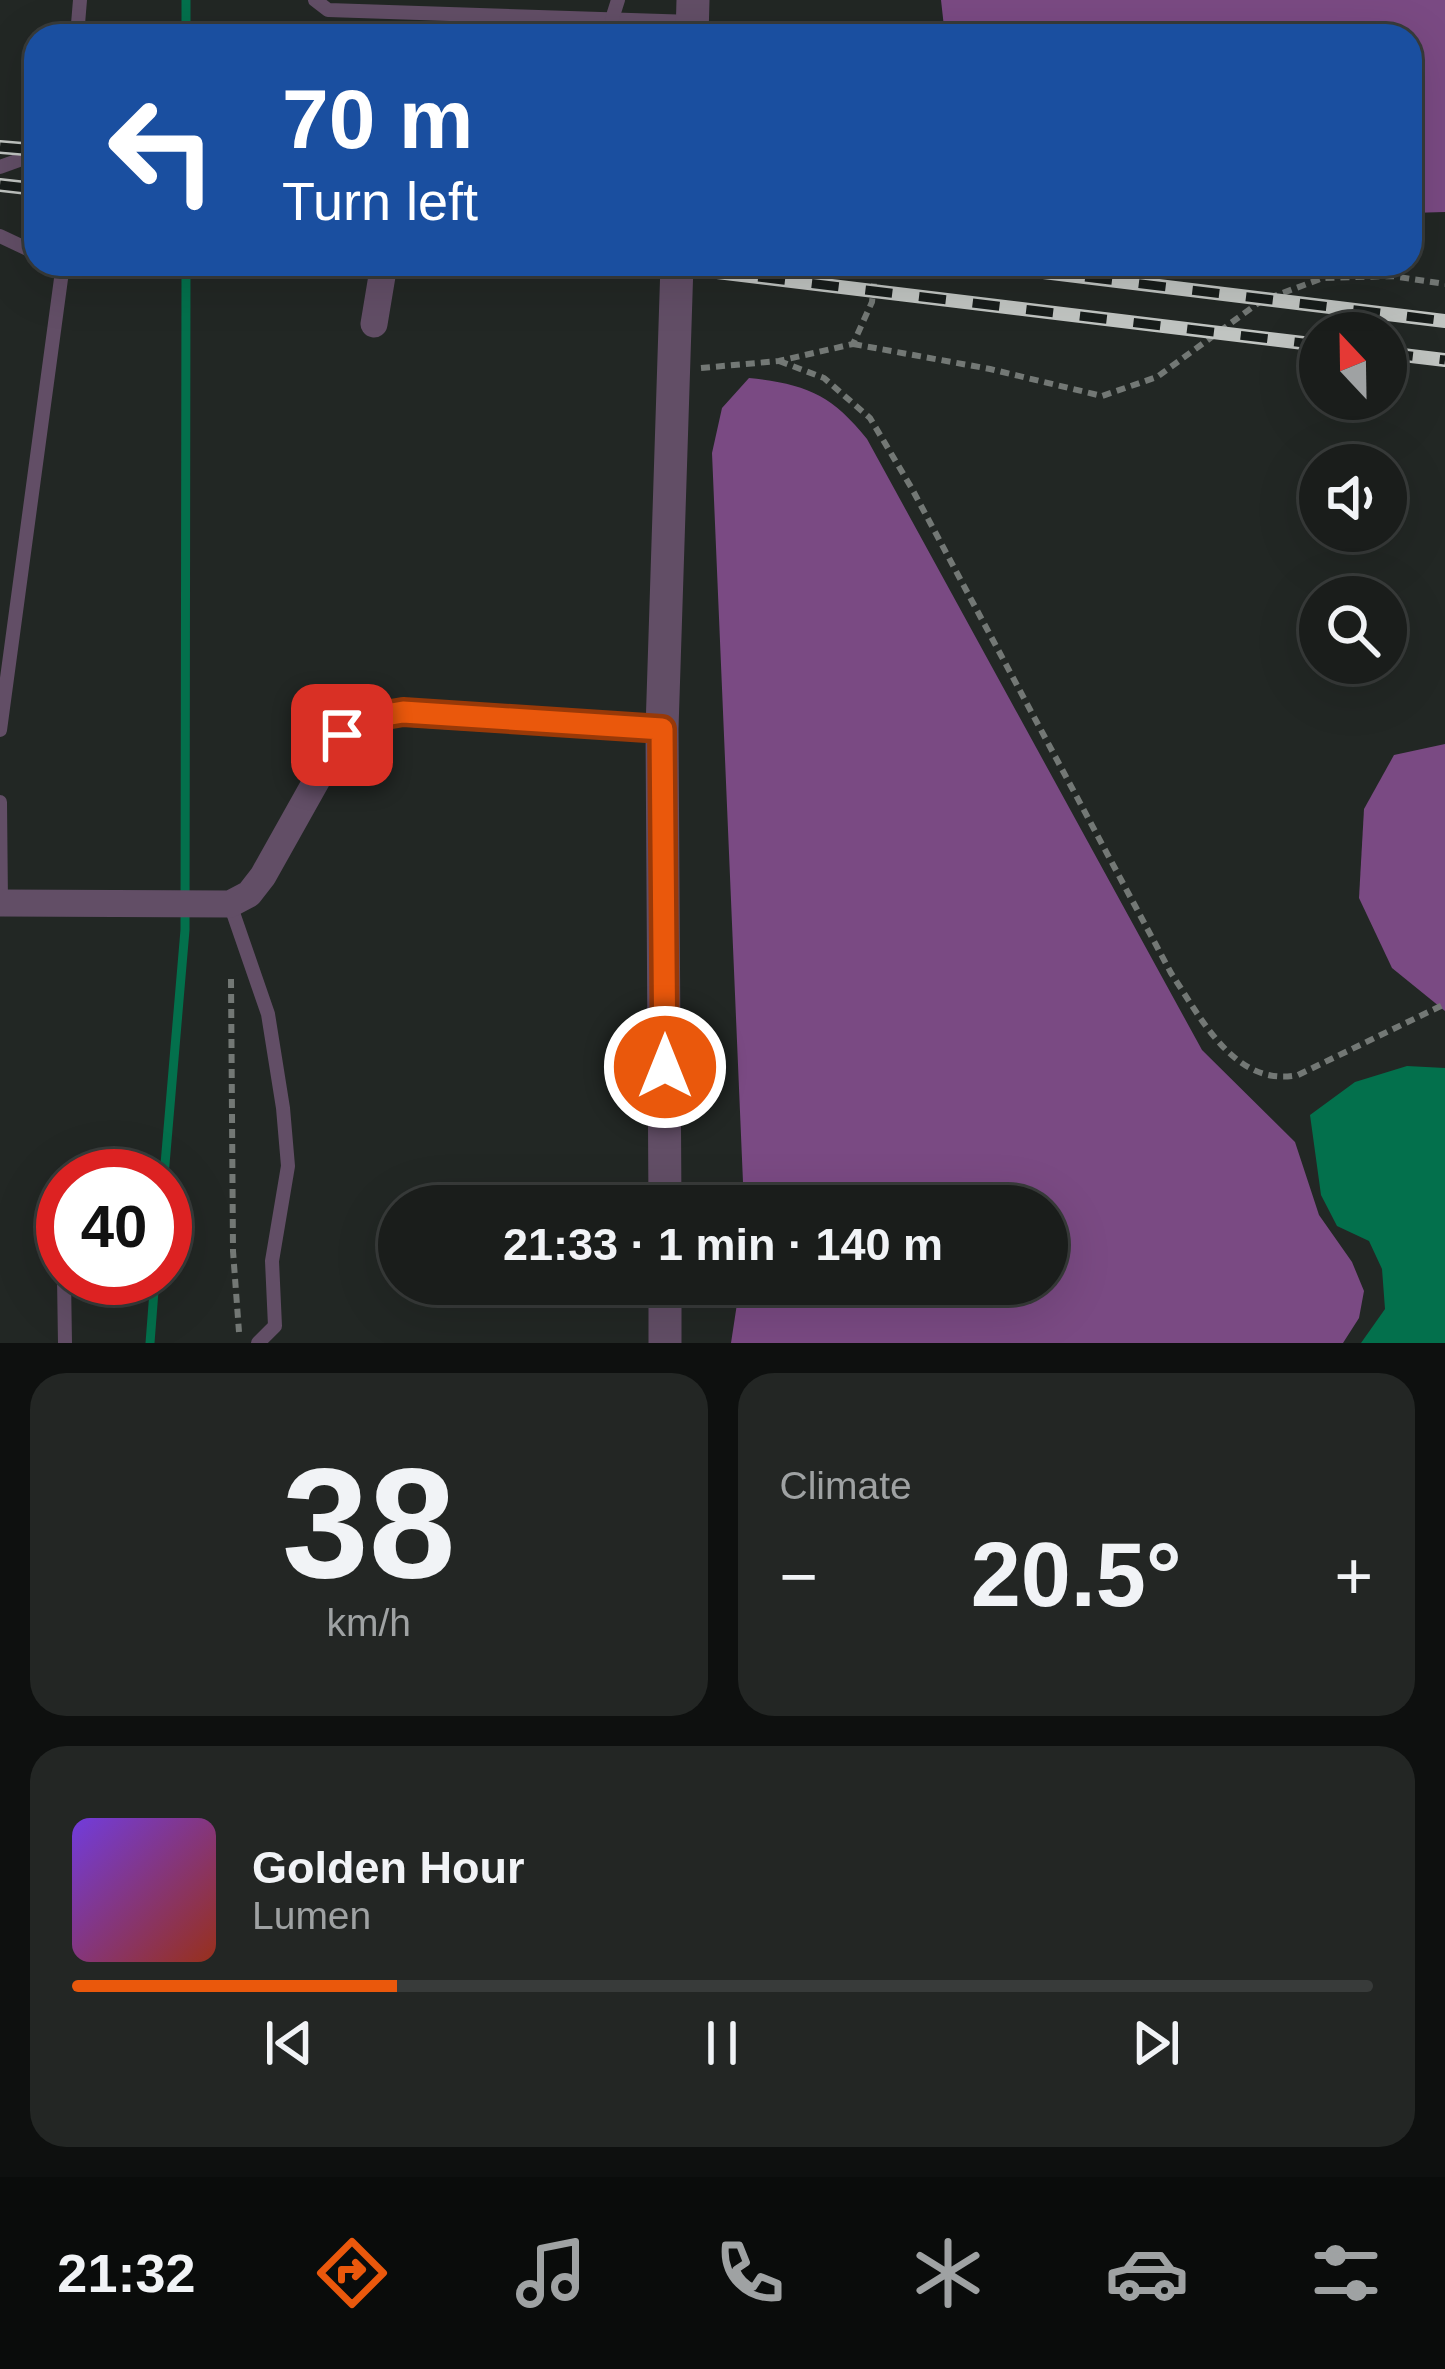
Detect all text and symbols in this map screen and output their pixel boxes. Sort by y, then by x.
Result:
icon: left [84,72,240,228]
text: 70 m [282,72,473,166]
text: Turn left [282,171,478,231]
north arrow [1299,312,1407,420]
map controls [1299,312,1407,684]
button: sound [1299,444,1407,552]
button: search [1299,576,1407,684]
pin [291,684,393,786]
icon: arrive [309,702,375,768]
position arrow [602,1004,728,1130]
speed limit sign: 40 [36,1149,192,1305]
text: 21:33 · 1 min · 140 m [503,1219,943,1270]
text: 38 [282,1436,456,1610]
text: Climate [780,1464,912,1507]
text: 20.5° [971,1525,1182,1625]
text: − [780,1539,818,1613]
text: + [1334,1539,1373,1613]
text: km/h [326,1601,411,1644]
text: Golden Hour [252,1842,524,1893]
text: Lumen [252,1894,371,1937]
icon: previous [256,2010,322,2076]
icon: pause [689,2010,755,2076]
icon: next [1123,2010,1189,2076]
icon: directions [310,2231,394,2315]
icon: music [509,2231,593,2315]
icon: phone [708,2231,792,2315]
icon: climate [906,2231,990,2315]
icon: car [1105,2231,1189,2315]
icon: filters [1304,2231,1388,2315]
text: 21:32 [57,2243,195,2303]

